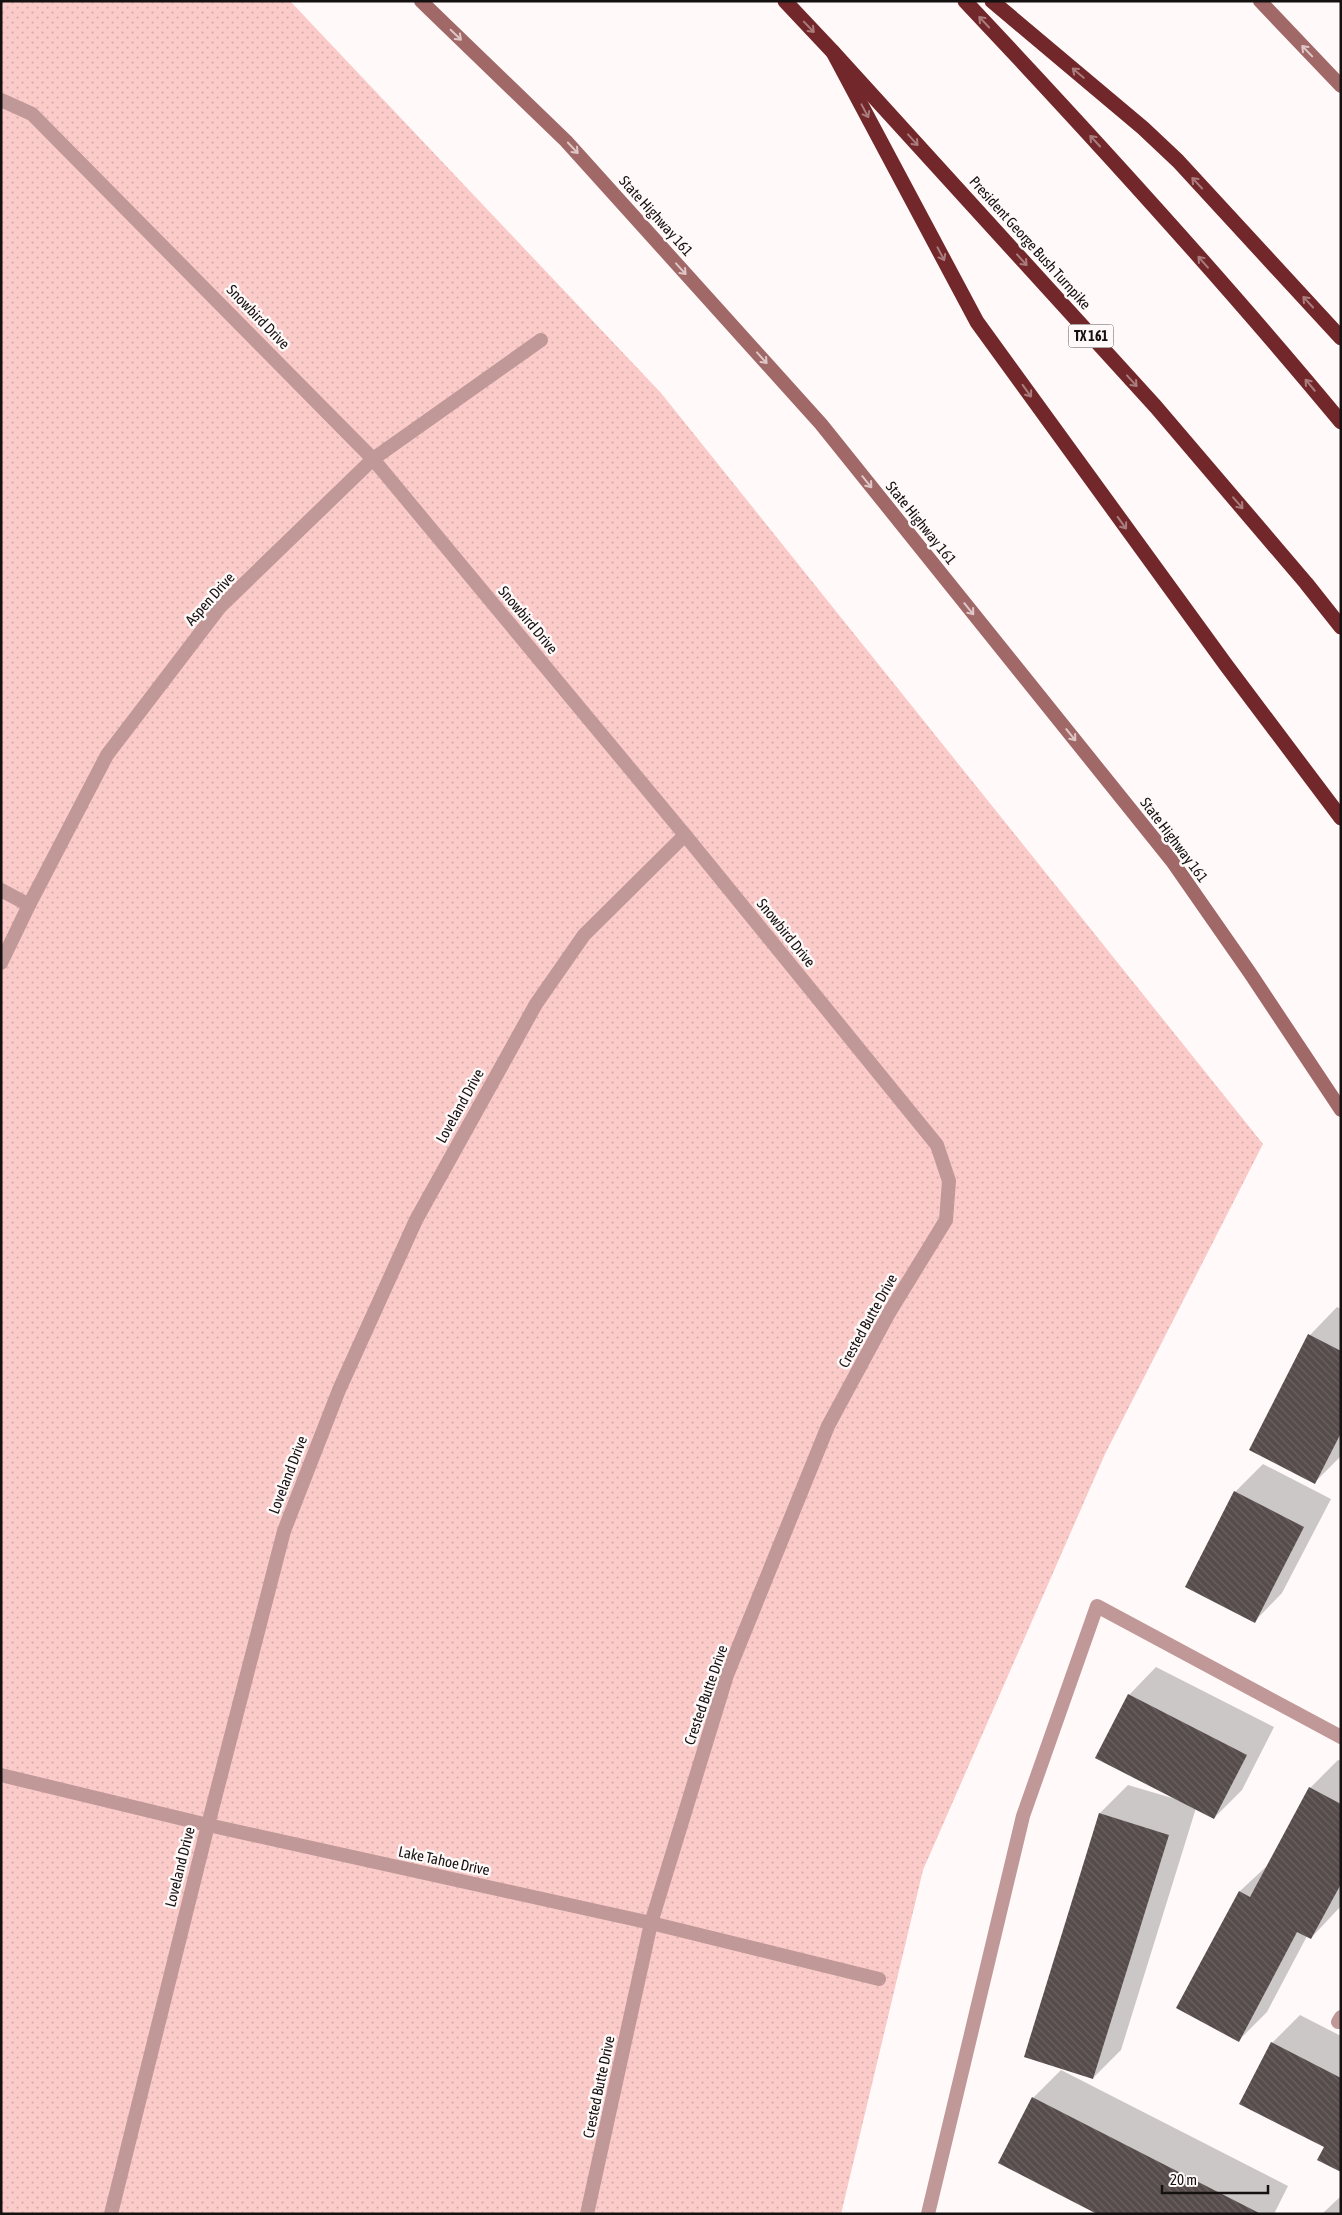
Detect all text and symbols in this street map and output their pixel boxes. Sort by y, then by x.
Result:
one-way arrow [978,15,990,28]
one-way arrow [803,20,815,33]
one-way arrow [450,29,462,41]
one-way arrow [1301,45,1313,57]
one-way arrow [1071,67,1084,79]
one-way arrow [860,103,870,118]
one-way arrow [907,134,919,147]
one-way arrow [1089,135,1101,147]
one-way arrow [567,142,579,155]
street label: State Highway 161 [616,172,697,259]
street label: President George Bush Turnpike [966,173,1095,313]
one-way arrow [1191,176,1203,189]
one-way arrow [937,246,946,261]
one-way arrow [1017,254,1028,267]
one-way arrow [1198,256,1209,269]
one-way arrow [676,262,687,275]
street label: Snowbird Drive [224,281,293,352]
one-way arrow [1302,295,1314,308]
road number: TX 161 [1068,324,1114,348]
one-way arrow [756,352,768,365]
one-way arrow [1126,374,1138,387]
one-way arrow [1304,379,1315,392]
one-way arrow [1022,384,1032,398]
one-way arrow [862,475,873,488]
street label: State Highway 161 [883,478,960,568]
one-way arrow [1232,497,1244,510]
one-way arrow [1117,516,1128,529]
street label: Aspen Drive [182,569,238,629]
street label: Snowbird Drive [495,583,562,657]
one-way arrow [964,602,975,615]
one-way arrow [1065,729,1076,742]
street label: State Highway 161 [1137,794,1212,885]
street label: Snowbird Drive [754,895,819,970]
street label: Loveland Drive [432,1066,487,1146]
street label: Crested Butte Drive [835,1271,900,1370]
street label: Loveland Drive [265,1433,310,1516]
street label: Crested Butte Drive [681,1643,731,1747]
street label: Loveland Drive [161,1825,198,1909]
street label: Lake Tahoe Drive [397,1843,491,1879]
street label: Crested Butte Drive [579,2034,618,2140]
scale bar [1162,2162,1268,2194]
text: 20 m [1170,2171,1197,2188]

